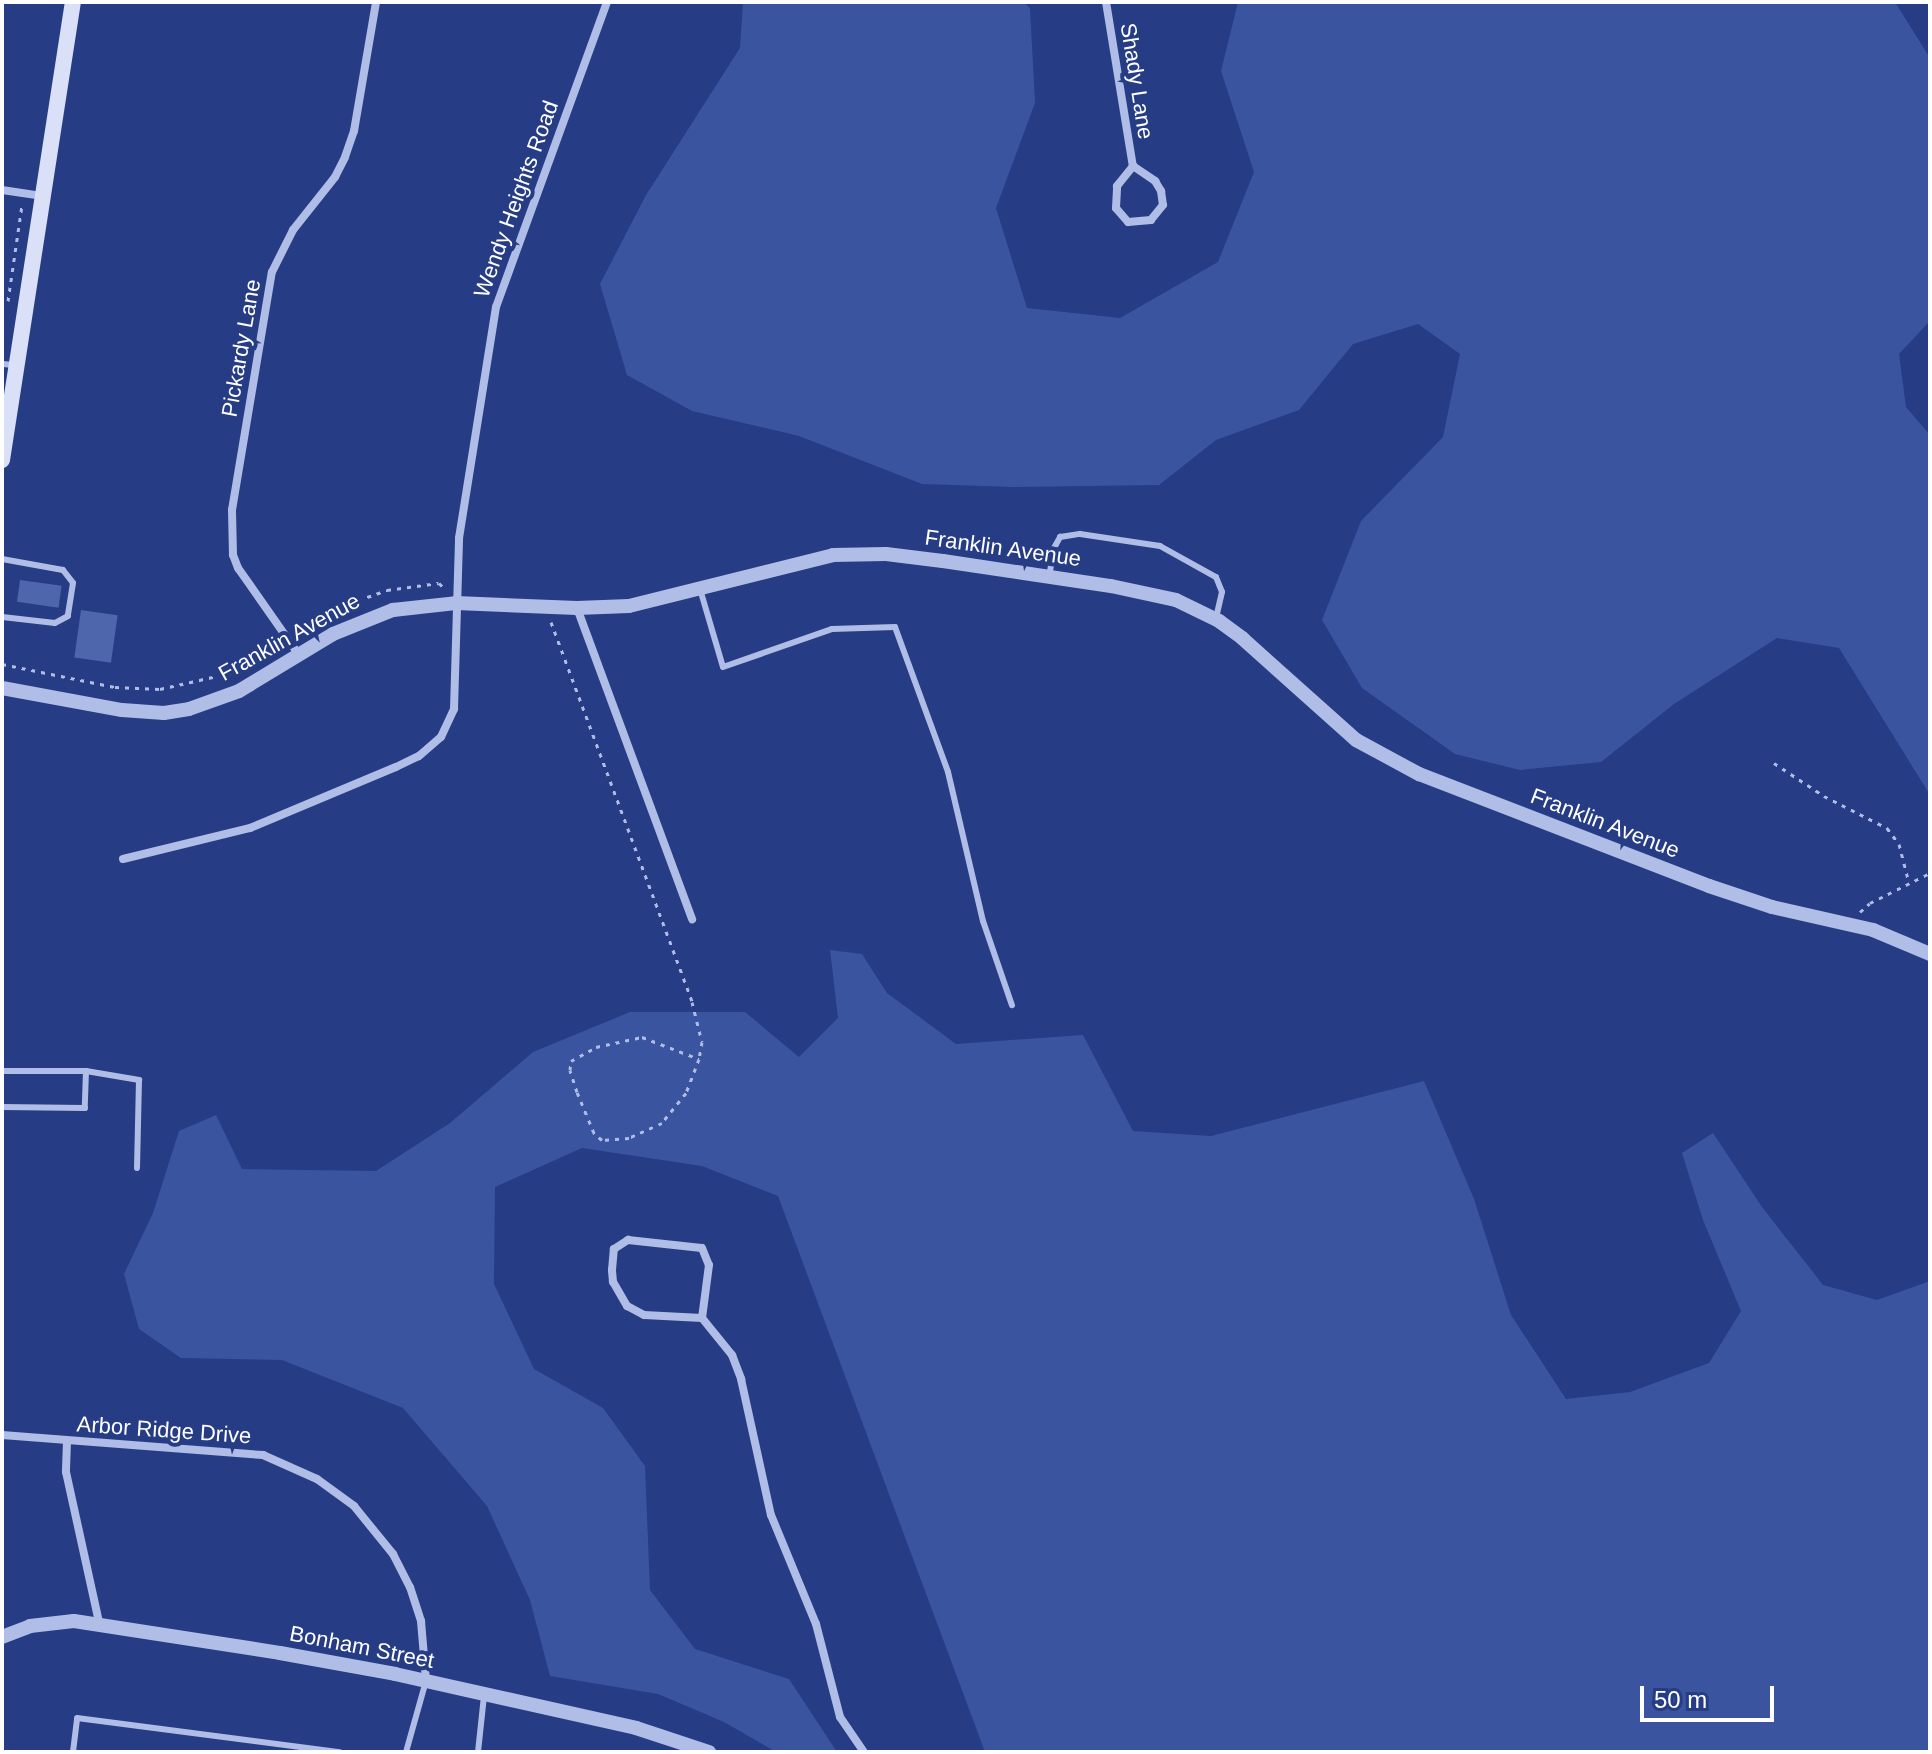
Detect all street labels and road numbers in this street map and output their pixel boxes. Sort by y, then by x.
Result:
street label: Shady Lane [1115,21,1159,141]
street label: Wendy Heights Road [468,97,564,301]
street label: Pickardy Lane [216,277,266,419]
street label: Franklin Avenue [923,524,1083,572]
street label: Franklin Avenue [213,587,365,687]
street label: Franklin Avenue [1526,782,1684,864]
street label: Arbor Ridge Drive [76,1411,252,1449]
street label: Bonham Street [287,1620,437,1674]

